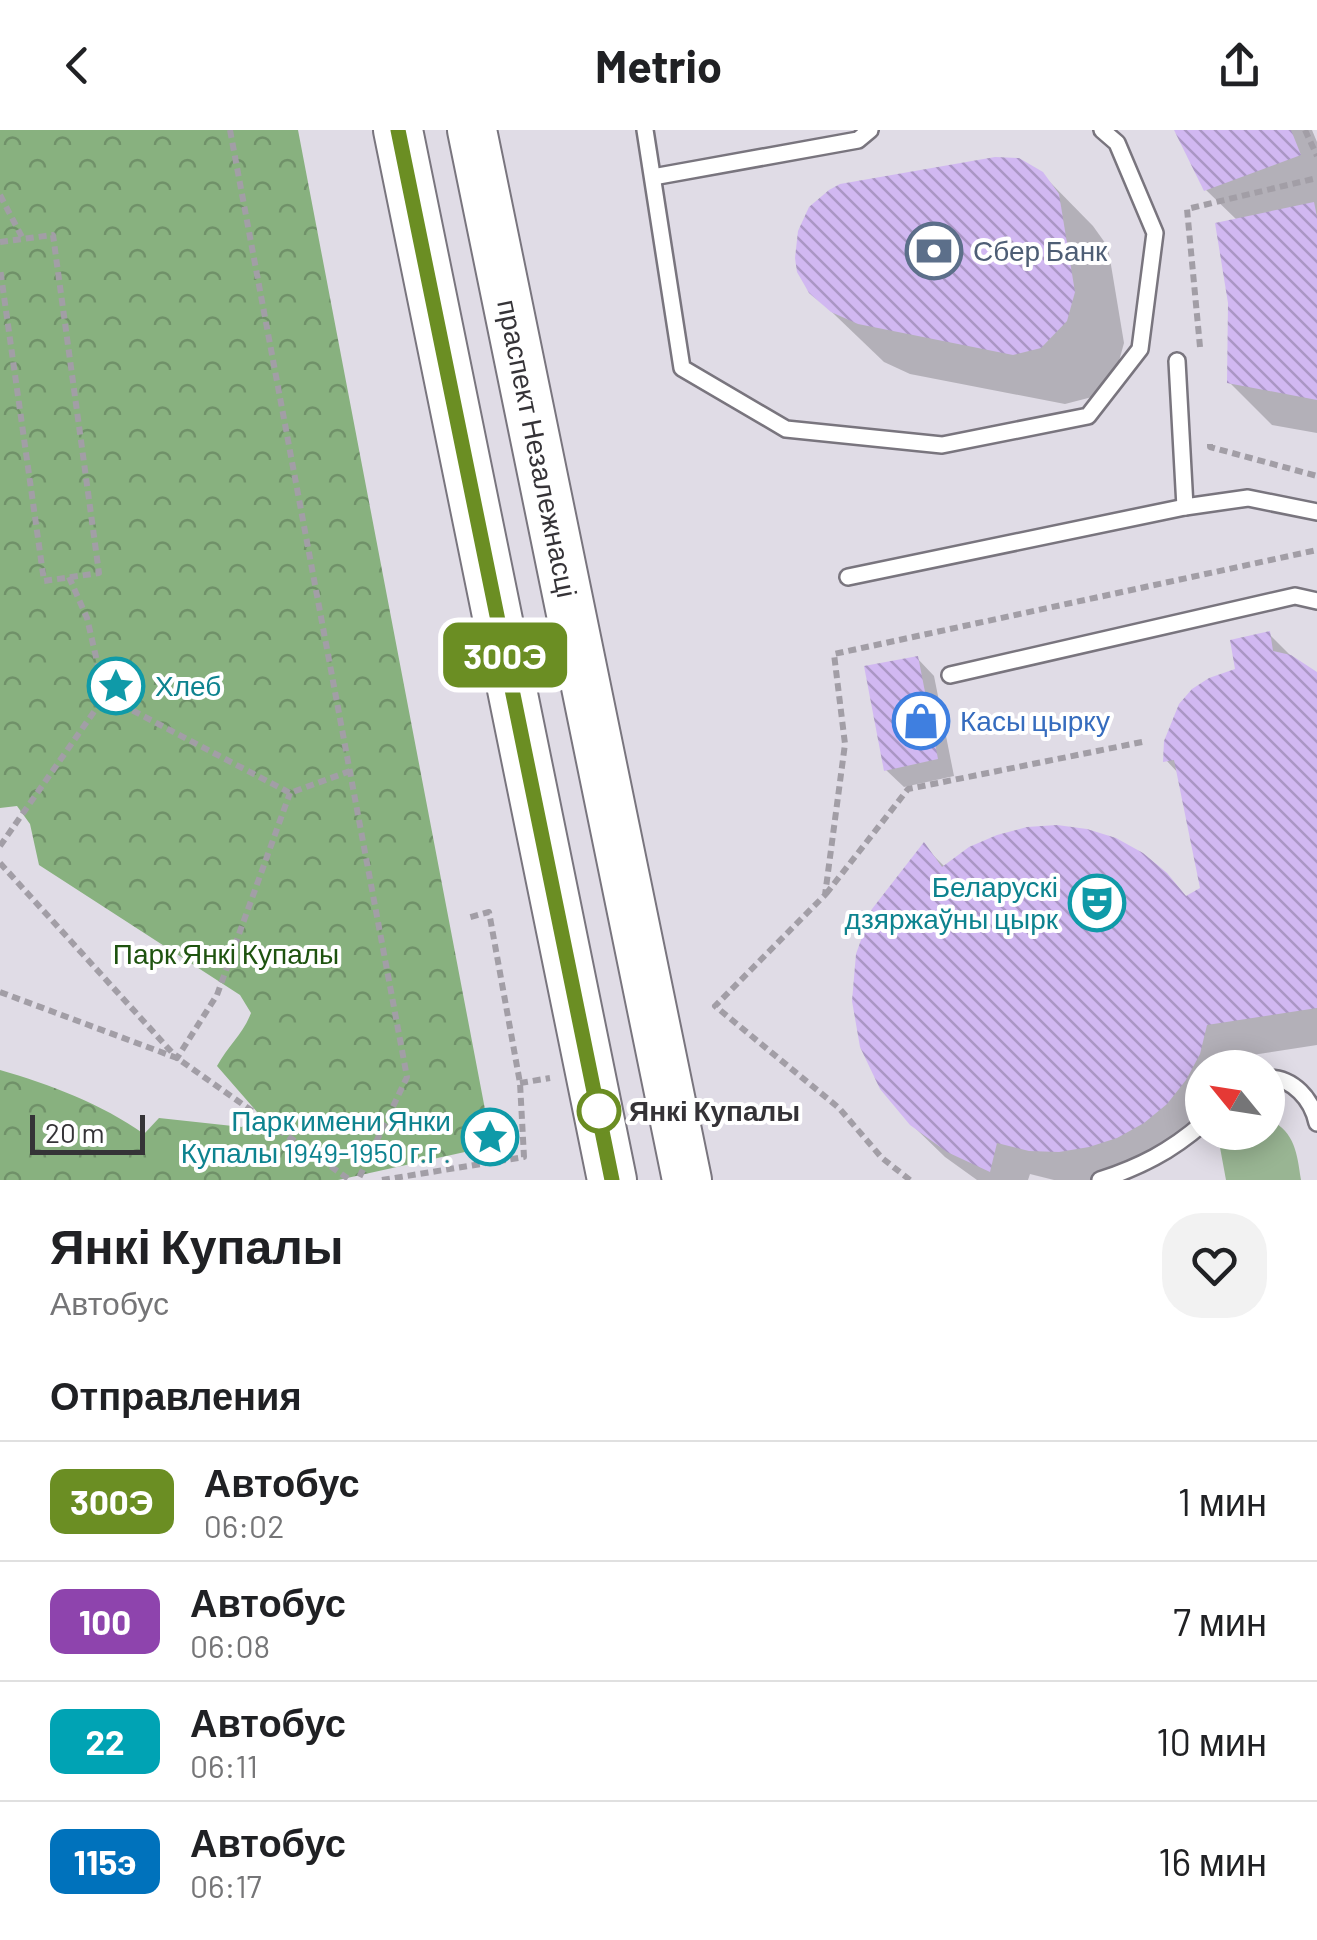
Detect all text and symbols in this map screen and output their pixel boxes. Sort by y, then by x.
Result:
icon: back [50,38,105,93]
text: Metrio [595,38,722,92]
icon: share [1212,38,1267,93]
bank icon: Сбер Банк [904,221,964,281]
place label: Сбер Банк [973,233,1108,267]
street label: праспект Незалежнасці [491,296,585,600]
line badge: 300Э [435,622,575,688]
text: 300Э [463,634,547,676]
place icon: Хлеб [86,656,146,716]
place label: Хлеб [155,668,221,702]
shop icon: Касы цырку [891,691,951,751]
place label: Касы цырку [960,703,1110,737]
place label: Беларускі дзяржаўны цырк [845,869,1059,935]
theatre icon: Беларускі дзяржаўны цырк [1067,873,1127,933]
park label: Парк Янкі Купалы [113,936,339,970]
north arrow [1185,1050,1285,1150]
map controls [1185,1050,1285,1150]
marker: Янкі Купалы [578,1090,620,1132]
place label: Янкі Купалы [629,1093,800,1127]
place label: Парк имени Янки Купалы 1949-1950 г.г . [181,1103,451,1169]
place icon: Парк имени Янки Купалы 1949-1950 г.г . [460,1107,520,1167]
scale bar [30,1110,145,1154]
text: 20 m [45,1115,105,1149]
button: heart [1162,1213,1267,1318]
text: Янкі Купалы [50,1216,344,1274]
text: Автобус [50,1283,169,1321]
text: Отправления [50,1372,302,1418]
text: Автобус [204,1459,360,1505]
text: 1 мин [1178,1478,1267,1524]
text: 300Э [70,1480,154,1522]
text: 06:02 [204,1506,284,1544]
text: Автобус [190,1579,346,1625]
text: 7 мин [1173,1598,1267,1644]
text: 100 [79,1600,131,1642]
text: 06:08 [190,1626,270,1664]
text: Автобус [190,1699,346,1745]
text: 10 мин [1156,1718,1267,1764]
text: 22 [85,1720,125,1762]
text: 06:11 [190,1746,258,1784]
text: Автобус [190,1819,346,1865]
text: 16 мин [1158,1838,1267,1884]
text: 115э [73,1840,137,1882]
text: 06:17 [190,1866,262,1904]

